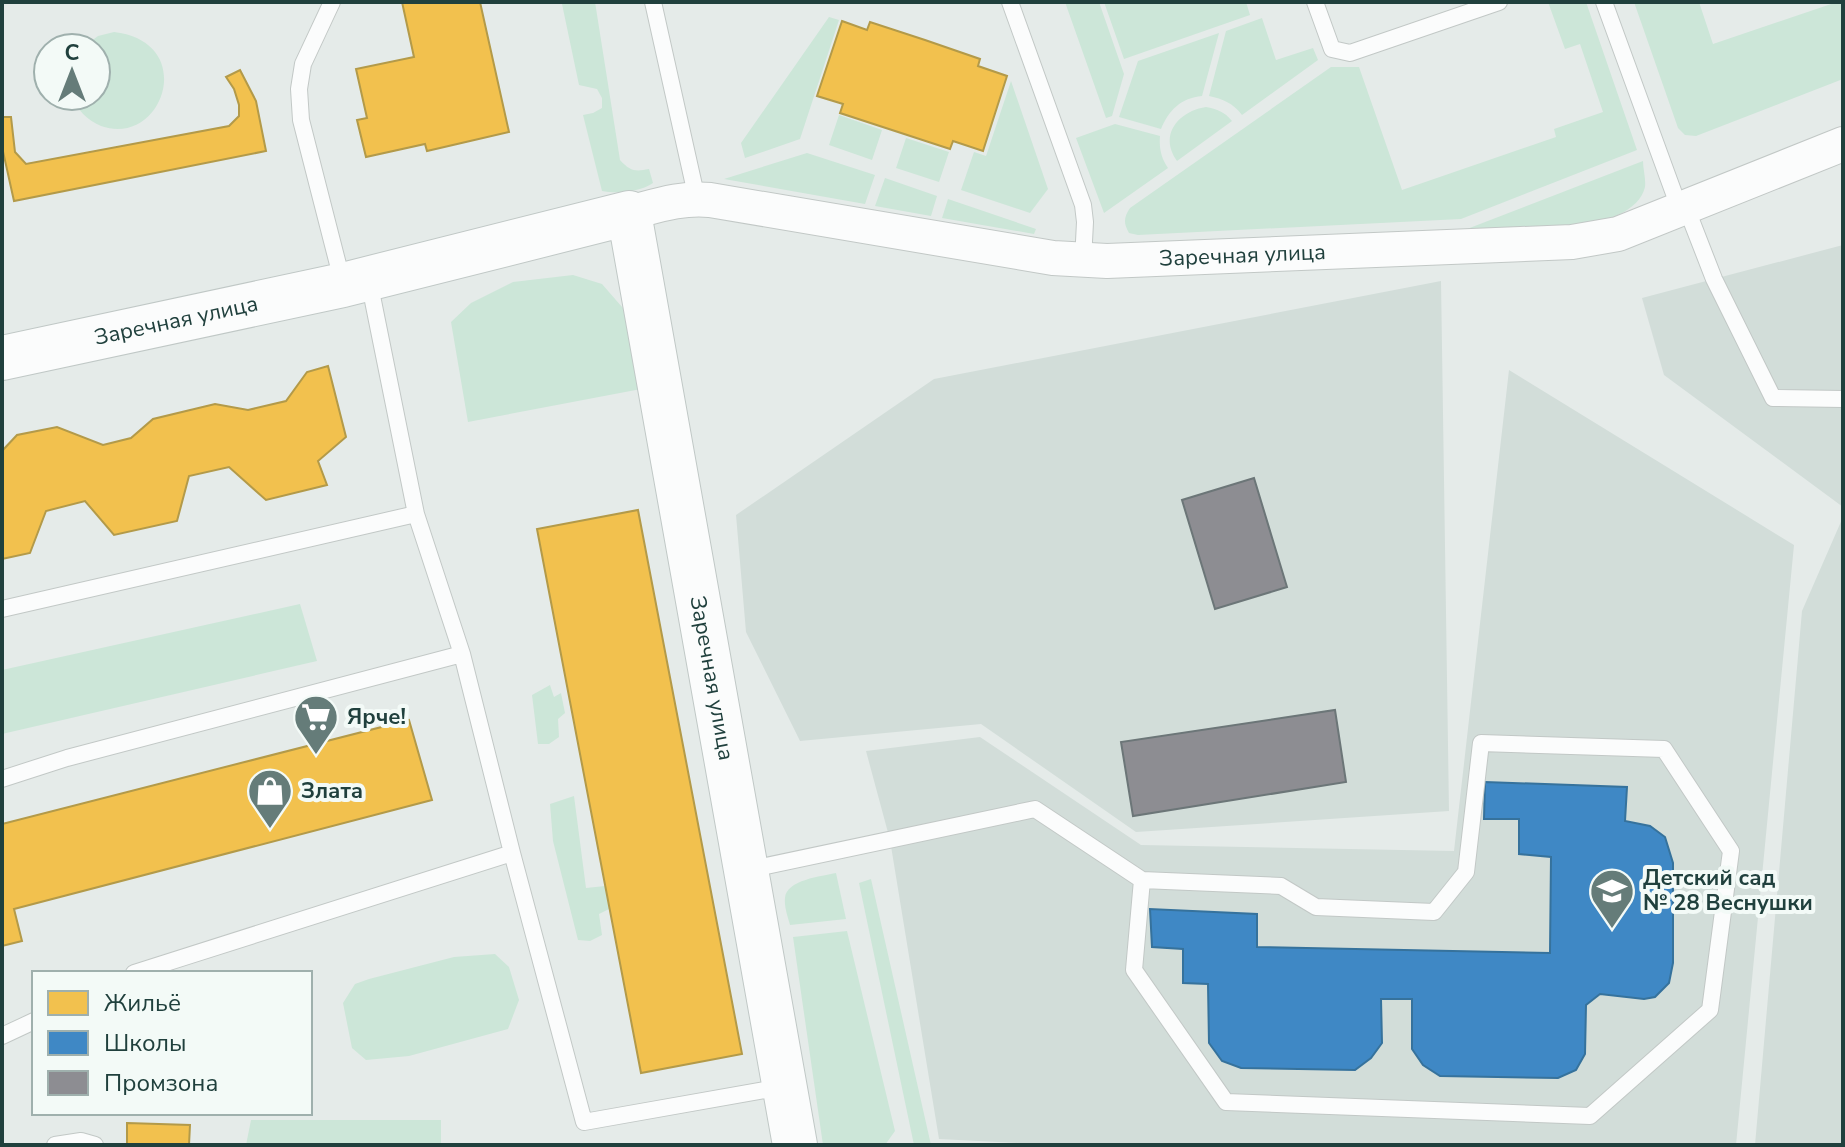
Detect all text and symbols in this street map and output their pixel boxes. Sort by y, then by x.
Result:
north arrow [32,32,112,112]
text: С [65,38,80,68]
street label: Заречная улица [1158,237,1326,274]
street label: Заречная улица [91,289,261,353]
street label: Заречная улица [682,593,741,763]
supermarket icon: Ярче! [292,693,340,756]
place label: Ярче! [347,702,406,732]
shop icon: Злата [246,767,294,830]
place label: Злата [301,776,363,806]
place label: Детский сад № 28 Веснушки [1643,863,1813,918]
school or university icon: Детский сад № 28 Веснушки [1588,867,1636,930]
legend [32,971,312,1115]
text: Жильё [104,987,181,1019]
text: Школы [104,1027,187,1059]
text: Промзона [104,1067,218,1099]

